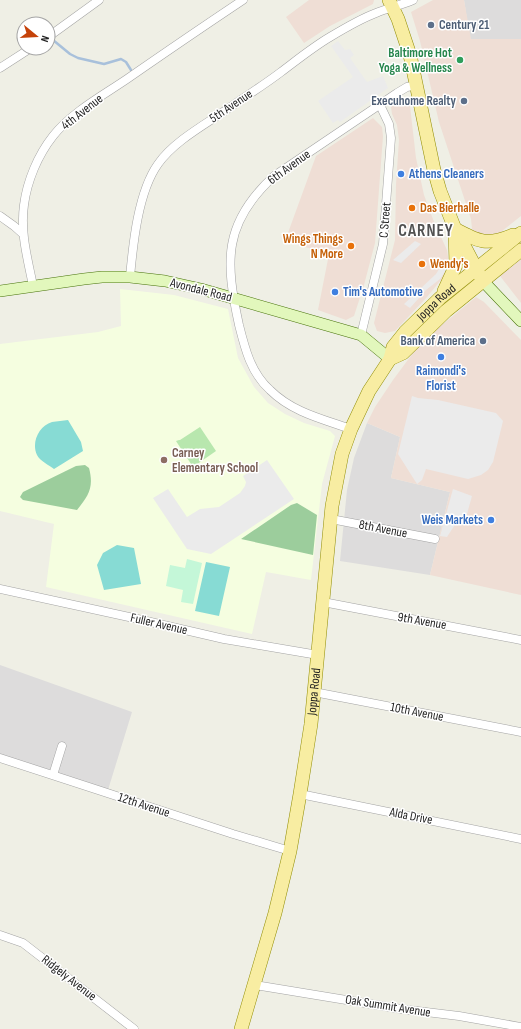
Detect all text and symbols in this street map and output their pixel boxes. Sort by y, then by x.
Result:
north arrow [16,16,56,56]
place label: Century 21 [439,17,489,33]
marker: Century 21 [426,20,436,30]
text: N [38,34,52,44]
place label: Baltimore Hot Yoga & Wellness [379,45,453,76]
marker: Baltimore Hot Yoga & Wellness [455,55,465,65]
street label: 5th Avenue [206,86,256,126]
street label: 4th Avenue [58,91,106,133]
place label: Execuhome Realty [371,93,457,109]
marker: Execuhome Realty [459,96,469,106]
street label: 6th Avenue [264,146,314,188]
place label: Athens Cleaners [408,166,484,182]
marker: Athens Cleaners [396,169,406,179]
place label: Das Bierhalle [420,200,480,216]
street label: C Street [375,201,395,239]
marker: Das Bierhalle [407,203,417,213]
district label: CARNEY [398,221,454,241]
place label: Wings Things N More [283,231,343,262]
marker: Wings Things N More [346,241,356,251]
place label: Wendy's [430,256,469,272]
marker: Wendy's [417,259,427,269]
street label: Avondale Road [167,274,234,305]
street label: Joppa Road [413,280,459,325]
place label: Tim's Automotive [343,284,423,300]
marker: Tim's Automotive [330,287,340,297]
place label: Bank of America [401,333,475,349]
marker: Bank of America [478,336,488,346]
marker: Raimondi's Florist [436,352,446,362]
place label: Raimondi's Florist [416,363,466,394]
place label: Carney Elementary School [172,445,259,476]
marker: Carney Elementary School [159,455,169,465]
place label: Weis Markets [421,512,483,528]
marker: Weis Markets [486,515,496,525]
street label: 8th Avenue [357,516,409,542]
street label: 9th Avenue [396,609,448,633]
street label: Fuller Avenue [129,610,189,638]
street label: Joppa Road [304,667,324,717]
street label: 10th Avenue [389,699,445,725]
street label: 12th Avenue [116,789,172,821]
street label: Alda Drive [387,804,434,828]
street label: Ridgely Avenue [38,952,100,1004]
street label: Oak Summit Avenue [344,991,432,1021]

